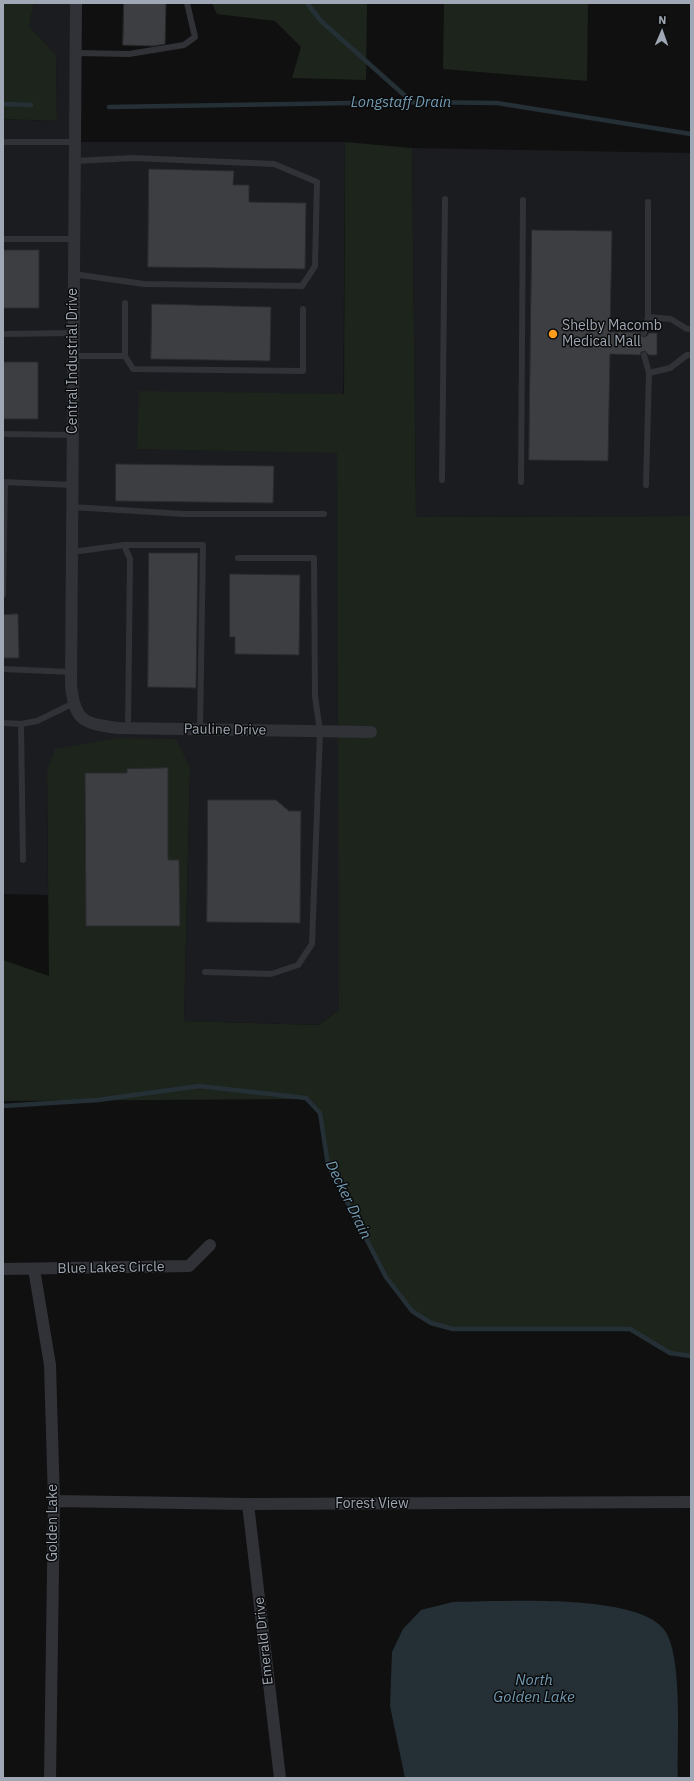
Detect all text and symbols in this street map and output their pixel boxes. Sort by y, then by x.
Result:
north arrow [642,12,682,52]
text: N [658,13,667,27]
water label: Longstaff Drain [351,94,451,112]
street label: Central Industrial Drive [65,288,81,434]
place label: Shelby Macomb Medical Mall [562,318,662,350]
marker: Shelby Macomb Medical Mall [547,328,559,340]
street label: Pauline Drive [184,721,266,739]
water label: Decker Drain [321,1158,375,1242]
street label: Blue Lakes Circle [57,1259,165,1277]
street label: Golden Lake [45,1484,61,1562]
street label: Forest View [335,1496,409,1512]
street label: Emerald Drive [251,1596,277,1686]
water label: North Golden Lake [493,1672,575,1707]

